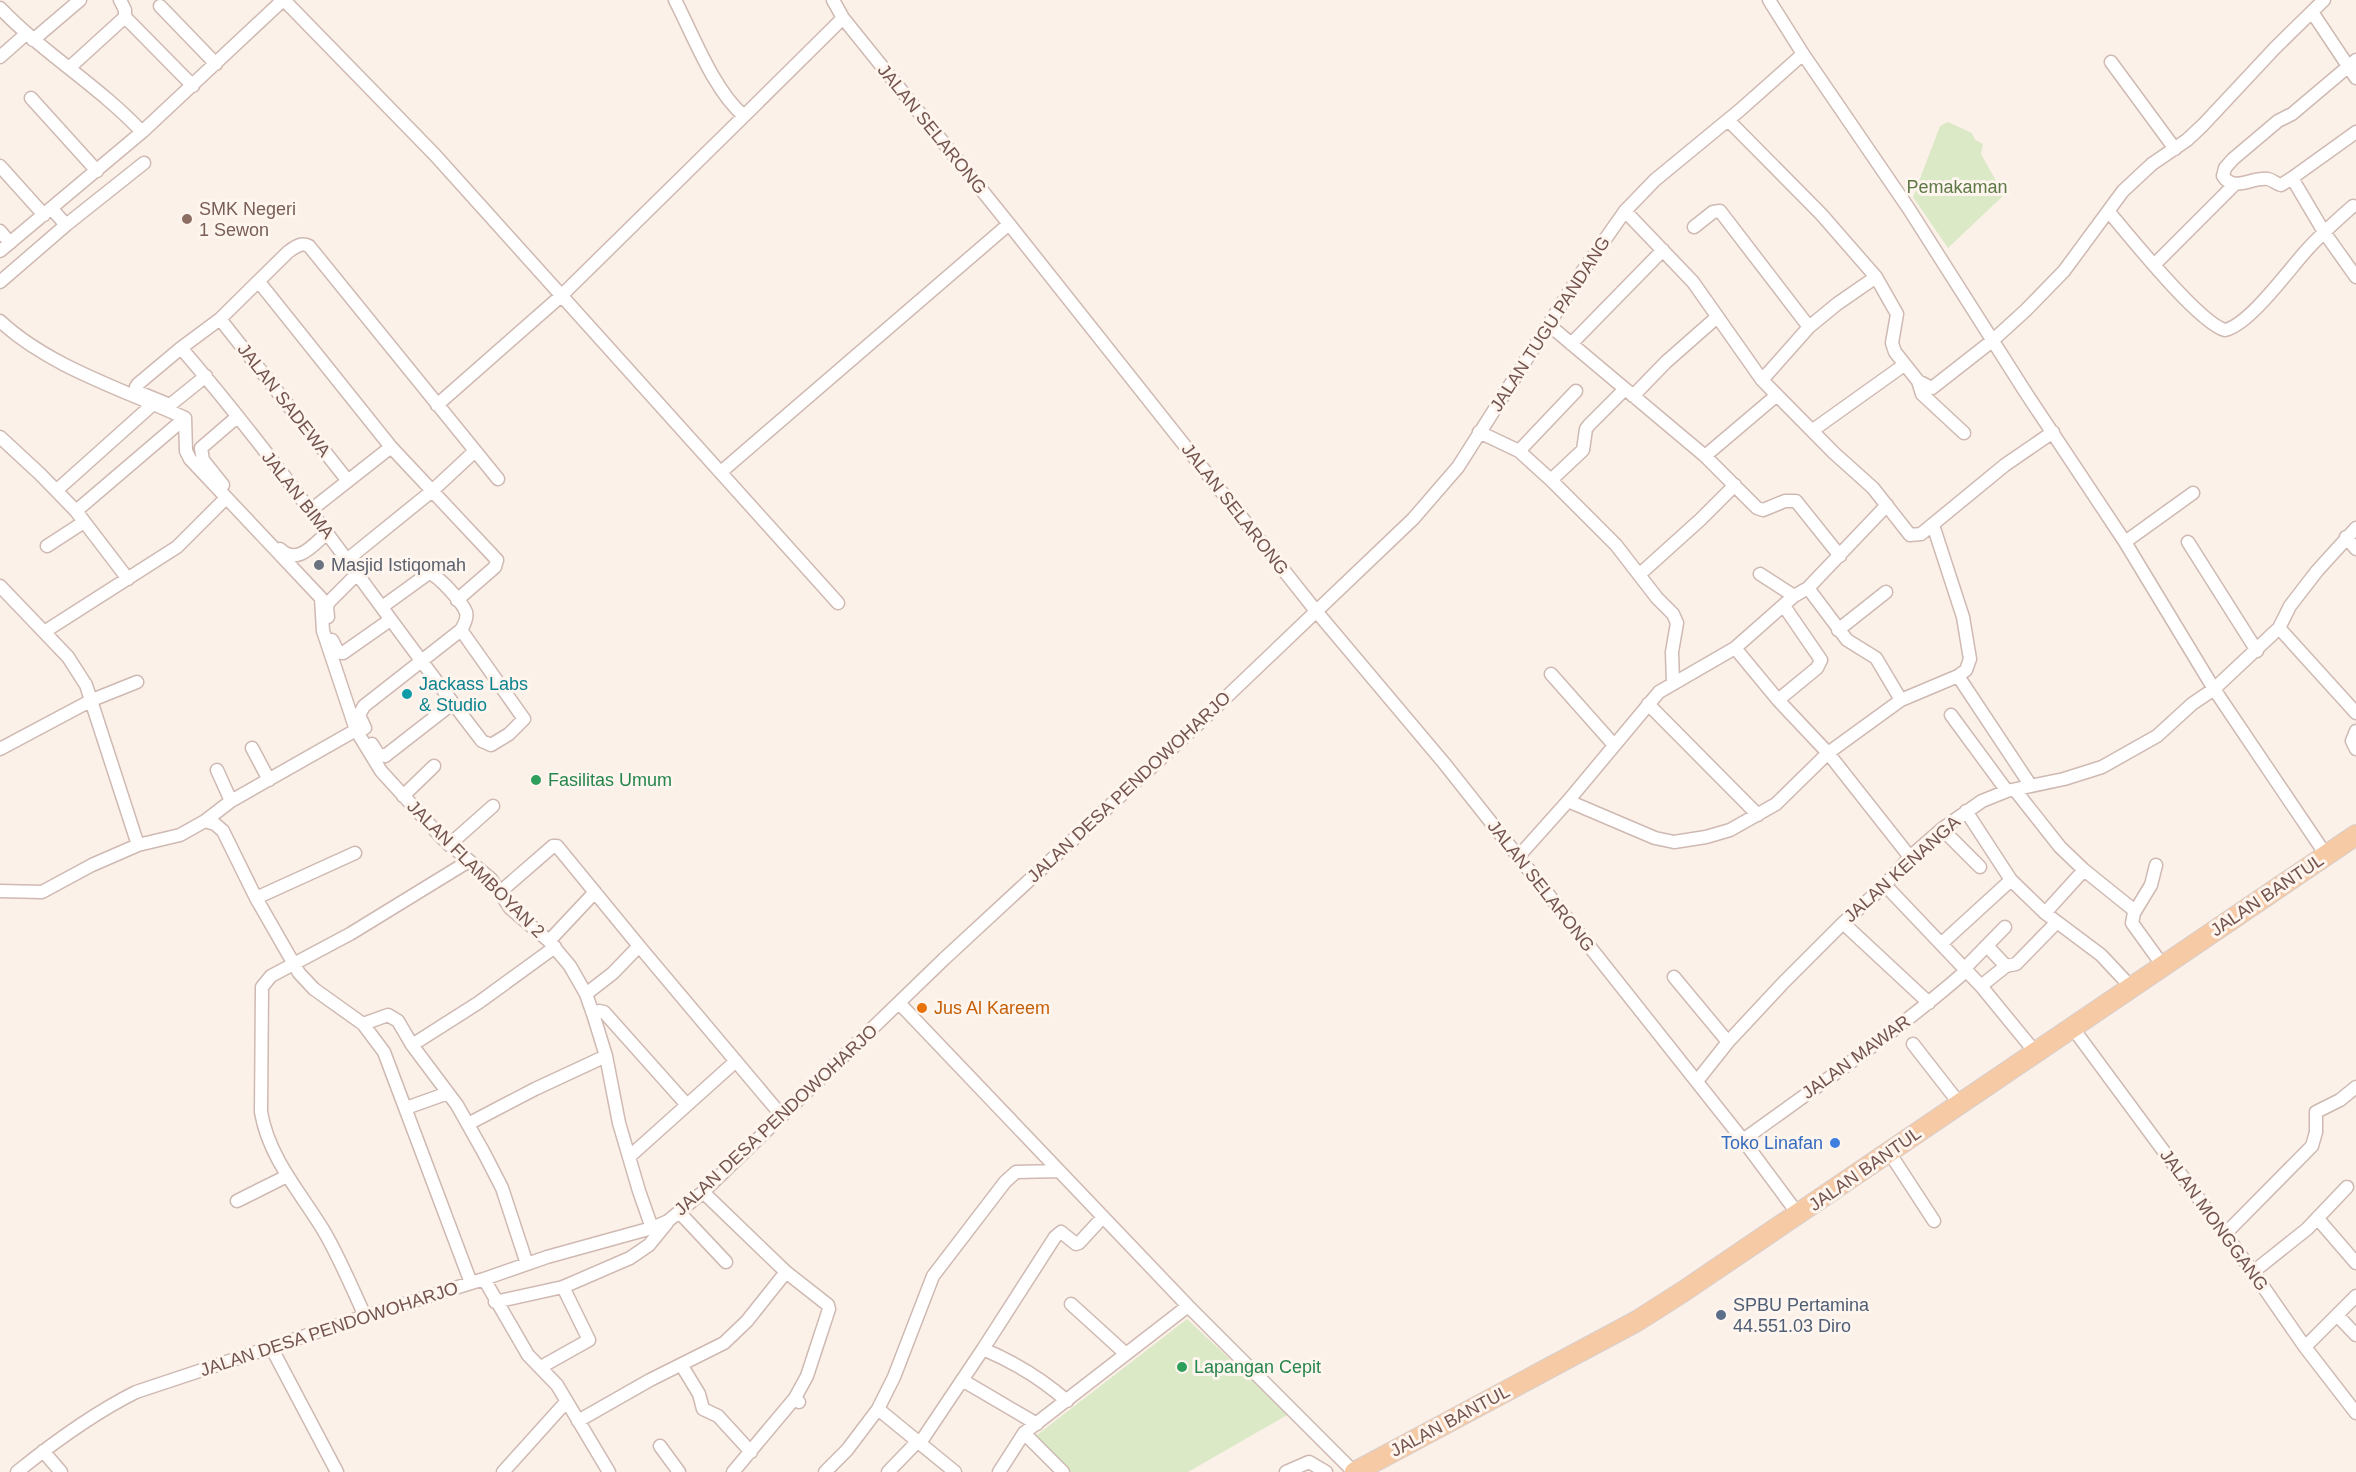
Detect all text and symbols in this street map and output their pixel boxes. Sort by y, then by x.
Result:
street label: JALAN SELARONG [874,60,990,198]
park label: Pemakaman [1906,177,2008,197]
place label: SMK Negeri 1 Sewon [199,199,296,240]
marker: SMK Negeri 1 Sewon [180,212,194,226]
street label: JALAN TUGU PANDANG [1486,233,1614,415]
street label: JALAN SADEWA [234,339,334,461]
street label: JALAN SELARONG [1178,439,1292,579]
street label: JALAN BIMA [258,447,338,543]
place label: Masjid Istiqomah [331,555,466,575]
marker: Masjid Istiqomah [312,558,326,572]
place label: Jackass Labs & Studio [419,674,528,715]
marker: Jackass Labs & Studio [400,687,414,701]
street label: JALAN DESA PENDOWOHARJO [1023,688,1235,886]
place label: Fasilitas Umum [548,770,672,790]
marker: Fasilitas Umum [529,773,543,787]
street label: JALAN FLAMBOYAN 2 [403,796,549,942]
street label: JALAN KENANGA [1840,812,1964,926]
street label: JALAN SELARONG [1484,816,1598,956]
street label: JALAN BANTUL [2207,850,2327,940]
place label: Jus Al Kareem [934,998,1050,1018]
marker: Jus Al Kareem [915,1001,929,1015]
street label: JALAN MAWAR [1798,1011,1914,1103]
street label: JALAN DESA PENDOWOHARJO [670,1021,882,1219]
street label: JALAN BANTUL [1805,1123,1925,1215]
place label: Toko Linafan [1721,1133,1823,1153]
marker: Toko Linafan [1828,1136,1842,1150]
street label: JALAN MONGGANG [2156,1145,2272,1295]
street label: JALAN DESA PENDOWOHARJO [197,1278,461,1380]
place label: SPBU Pertamina 44.551.03 Diro [1733,1295,1870,1336]
marker: SPBU Pertamina 44.551.03 Diro [1714,1308,1728,1322]
place label: Lapangan Cepit [1194,1357,1321,1377]
marker: Lapangan Cepit [1175,1360,1189,1374]
street label: JALAN BANTUL [1387,1381,1513,1461]

